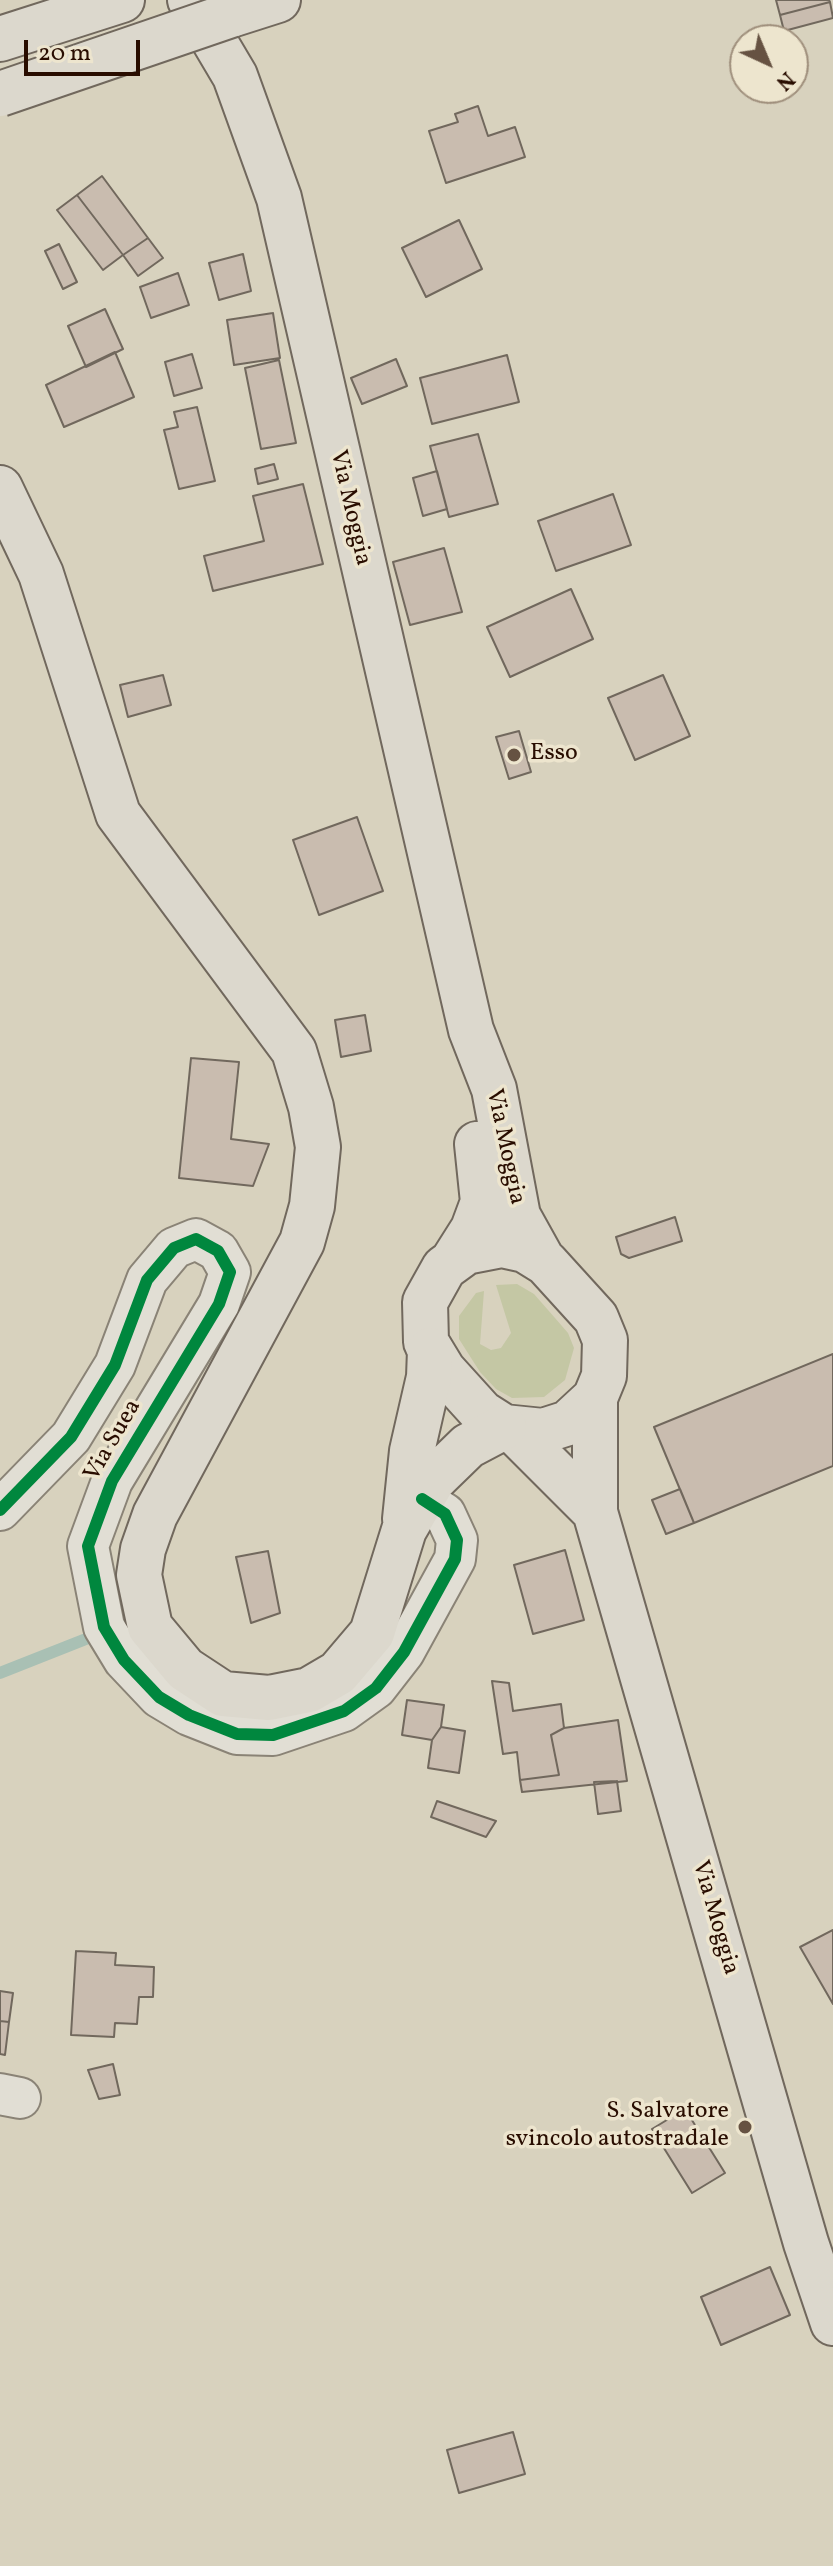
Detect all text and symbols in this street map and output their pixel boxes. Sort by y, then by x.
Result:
scale bar [28,24,144,74]
north arrow [729,24,809,104]
text: 20 m [38,37,91,71]
text: N [768,63,801,97]
street label: Via Moggia [322,447,376,569]
place label: Esso [530,741,578,769]
marker: Esso [505,746,523,764]
street label: Via Moggia [478,1087,530,1207]
street label: Via Suea [79,1395,149,1487]
street label: Via Moggia [684,1858,744,1978]
place label: S. Salvatore svincolo autostradale [506,2099,729,2155]
marker: S. Salvatore svincolo autostradale [736,2118,754,2136]

